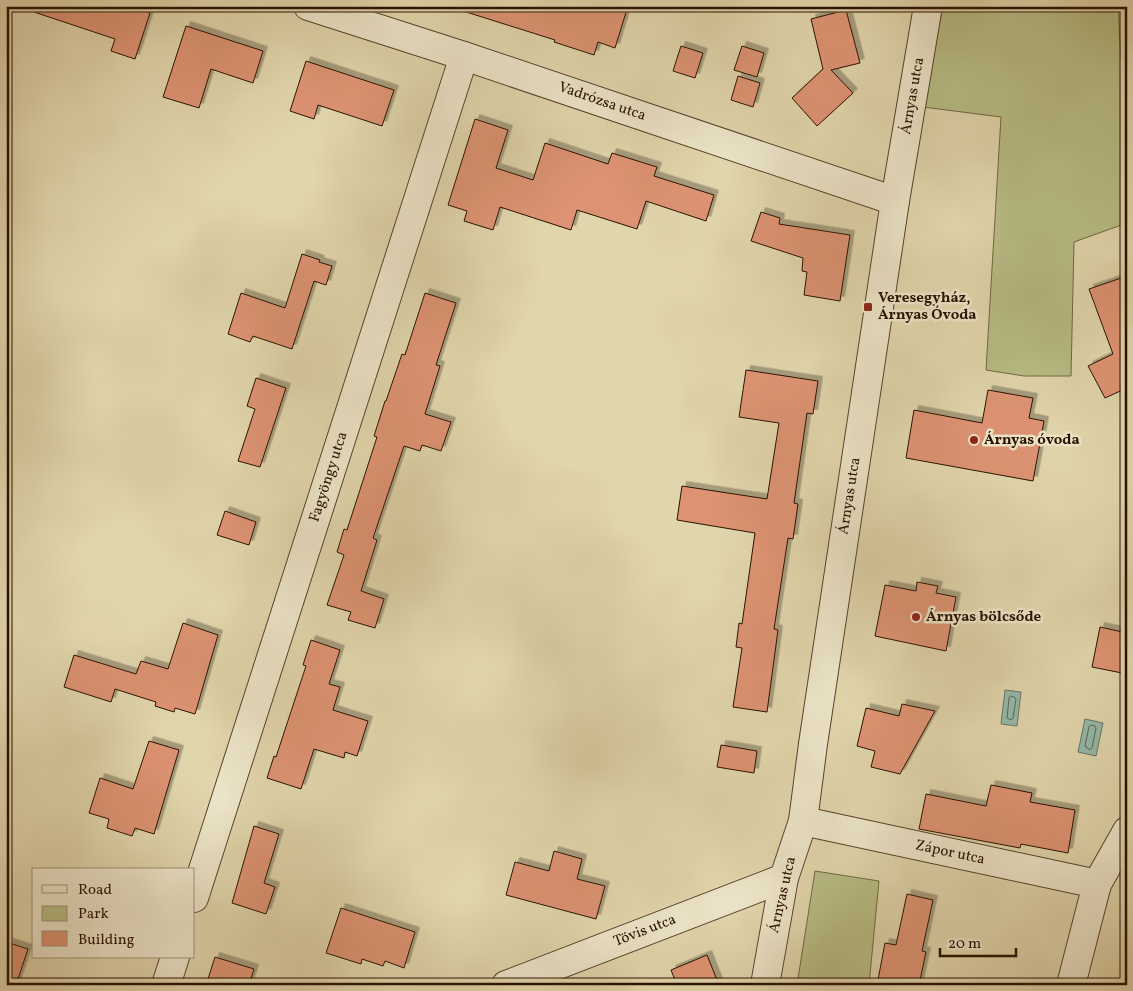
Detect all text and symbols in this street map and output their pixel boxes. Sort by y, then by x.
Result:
street label: Árnyas utca [896,56,930,136]
street label: Vadrózsa utca [555,77,649,127]
place label: Veresegyház, Árnyas Óvoda [878,288,977,326]
marker: Veresegyház, Árnyas Óvoda [862,301,874,313]
street label: Fagyöngy utca [305,429,353,525]
place label: Árnyas óvoda [984,430,1080,451]
marker: Árnyas óvoda [968,434,980,446]
street label: Árnyas utca [834,456,866,536]
place label: Árnyas bölcsőde [926,607,1042,628]
marker: Árnyas bölcsőde [910,611,922,623]
street label: Zápor utca [913,835,987,871]
street label: Árnyas utca [764,855,802,935]
legend [32,868,195,958]
text: Road [78,880,112,901]
text: Park [78,904,109,925]
street label: Tövis utca [611,910,679,952]
scale bar [940,926,1017,958]
text: Building [78,930,135,951]
text: 20 m [948,934,981,955]

